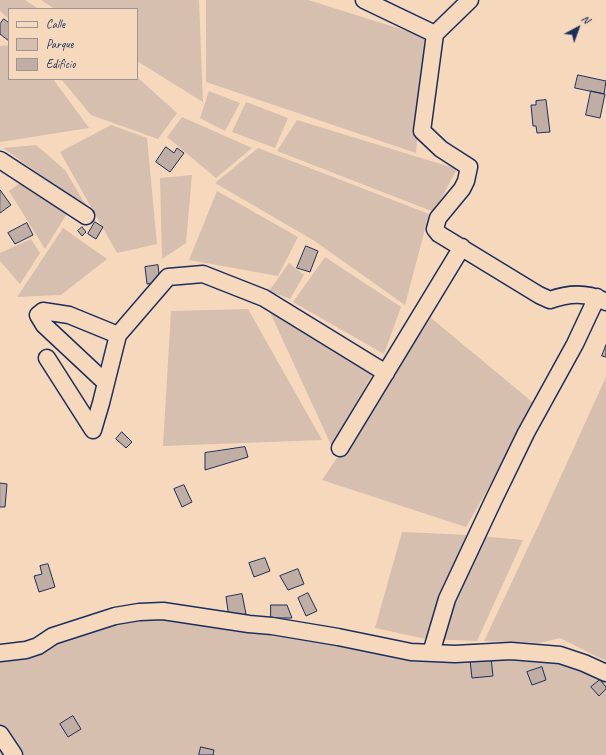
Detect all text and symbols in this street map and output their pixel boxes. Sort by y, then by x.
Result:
legend [8,8,138,80]
north arrow [558,8,598,48]
text: N [579,11,593,26]
text: Calle [46,16,65,32]
text: Parque [46,36,74,52]
text: Edificio [46,56,76,72]

